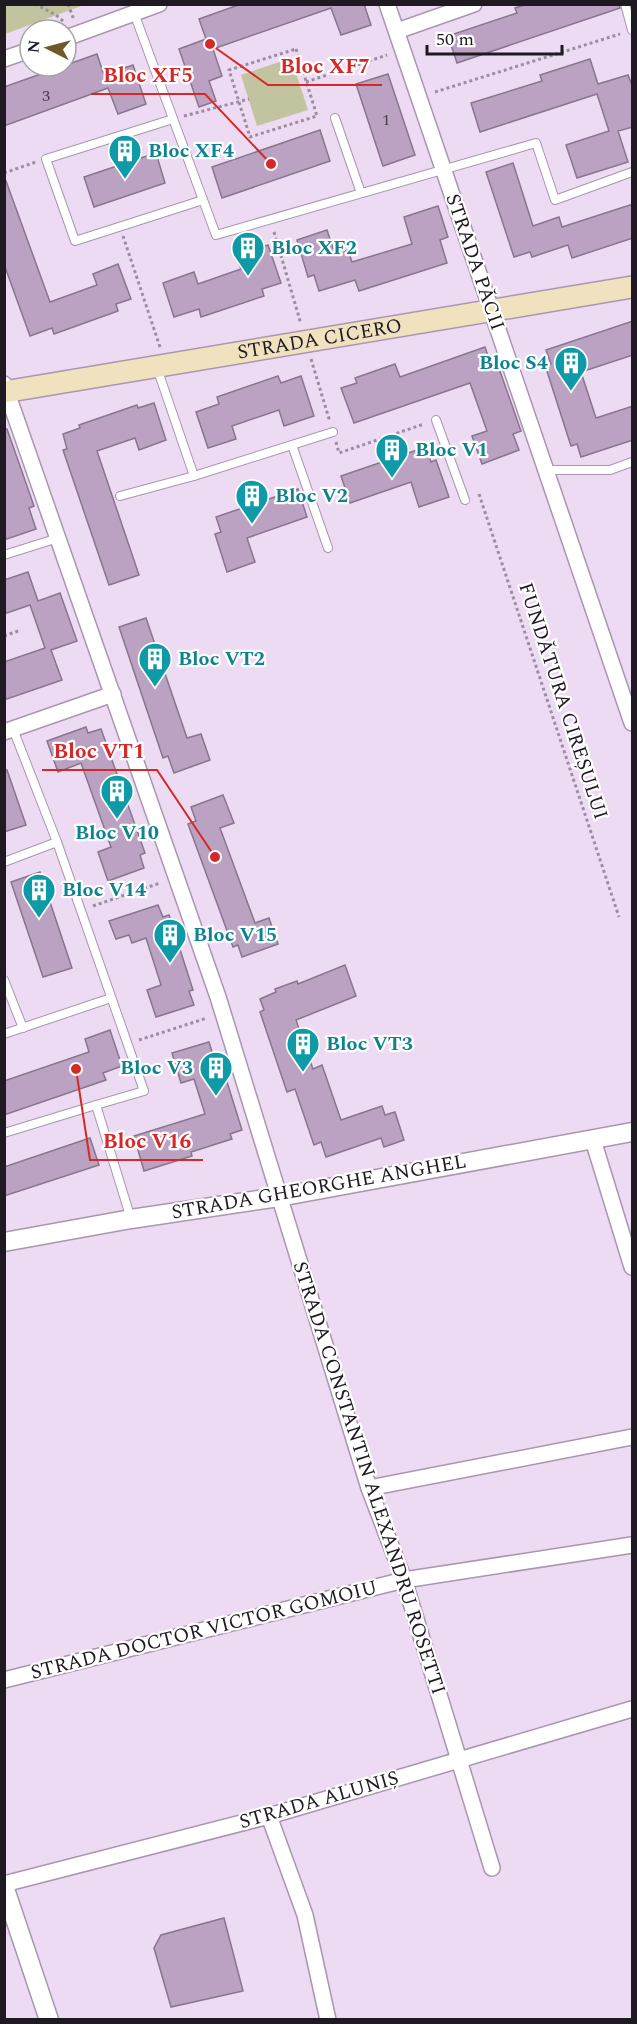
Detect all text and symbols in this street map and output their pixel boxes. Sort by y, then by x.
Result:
north arrow [18,18,78,78]
scale bar [427,18,562,56]
text: 50 m [436,26,474,53]
text: N [21,39,47,54]
callout: Bloc XF7 [268,46,382,85]
text: Bloc XF7 [280,51,370,83]
callout: Bloc XF5 [91,55,205,94]
text: Bloc XF5 [103,60,193,92]
house number: 3 [42,84,50,108]
house number: 1 [382,108,390,132]
building icon: Bloc XF4 [107,133,143,180]
place label: Bloc XF4 [148,136,234,166]
street label: STRADA PĂCII [438,190,512,334]
building icon: Bloc XF2 [230,230,266,277]
place label: Bloc XF2 [271,233,357,263]
street label: STRADA CICERO [235,311,404,368]
building icon: Bloc S4 [553,345,589,392]
place label: Bloc S4 [479,348,548,378]
building icon: Bloc V1 [374,432,410,479]
place label: Bloc V1 [415,435,488,465]
building icon: Bloc V2 [234,478,270,525]
place label: Bloc V2 [275,481,348,511]
street label: FUNDĂTURA CIREȘULUI [510,579,616,823]
building icon: Bloc VT2 [137,641,173,688]
place label: Bloc VT2 [178,644,265,674]
callout: Bloc VT1 [42,731,157,770]
text: Bloc VT1 [53,736,145,768]
building icon: Bloc V10 [99,773,135,820]
place label: Bloc V10 [75,818,159,848]
building icon: Bloc V14 [21,872,57,919]
place label: Bloc V14 [62,875,146,905]
building icon: Bloc V15 [152,917,188,964]
place label: Bloc V15 [193,920,277,950]
building icon: Bloc VT3 [285,1026,321,1073]
place label: Bloc VT3 [326,1029,413,1059]
building icon: Bloc V3 [198,1050,234,1097]
place label: Bloc V3 [120,1053,193,1083]
callout: Bloc V16 [90,1121,203,1160]
text: Bloc V16 [103,1126,191,1158]
street label: STRADA GHEORGHE ANGHEL [169,1146,469,1228]
street label: STRADA CONSTANTIN ALEXANDRU ROSETTI [285,1258,453,1698]
street label: STRADA DOCTOR VICTOR GOMOIU [27,1572,381,1688]
street label: STRADA ALUNIȘ [236,1763,402,1837]

